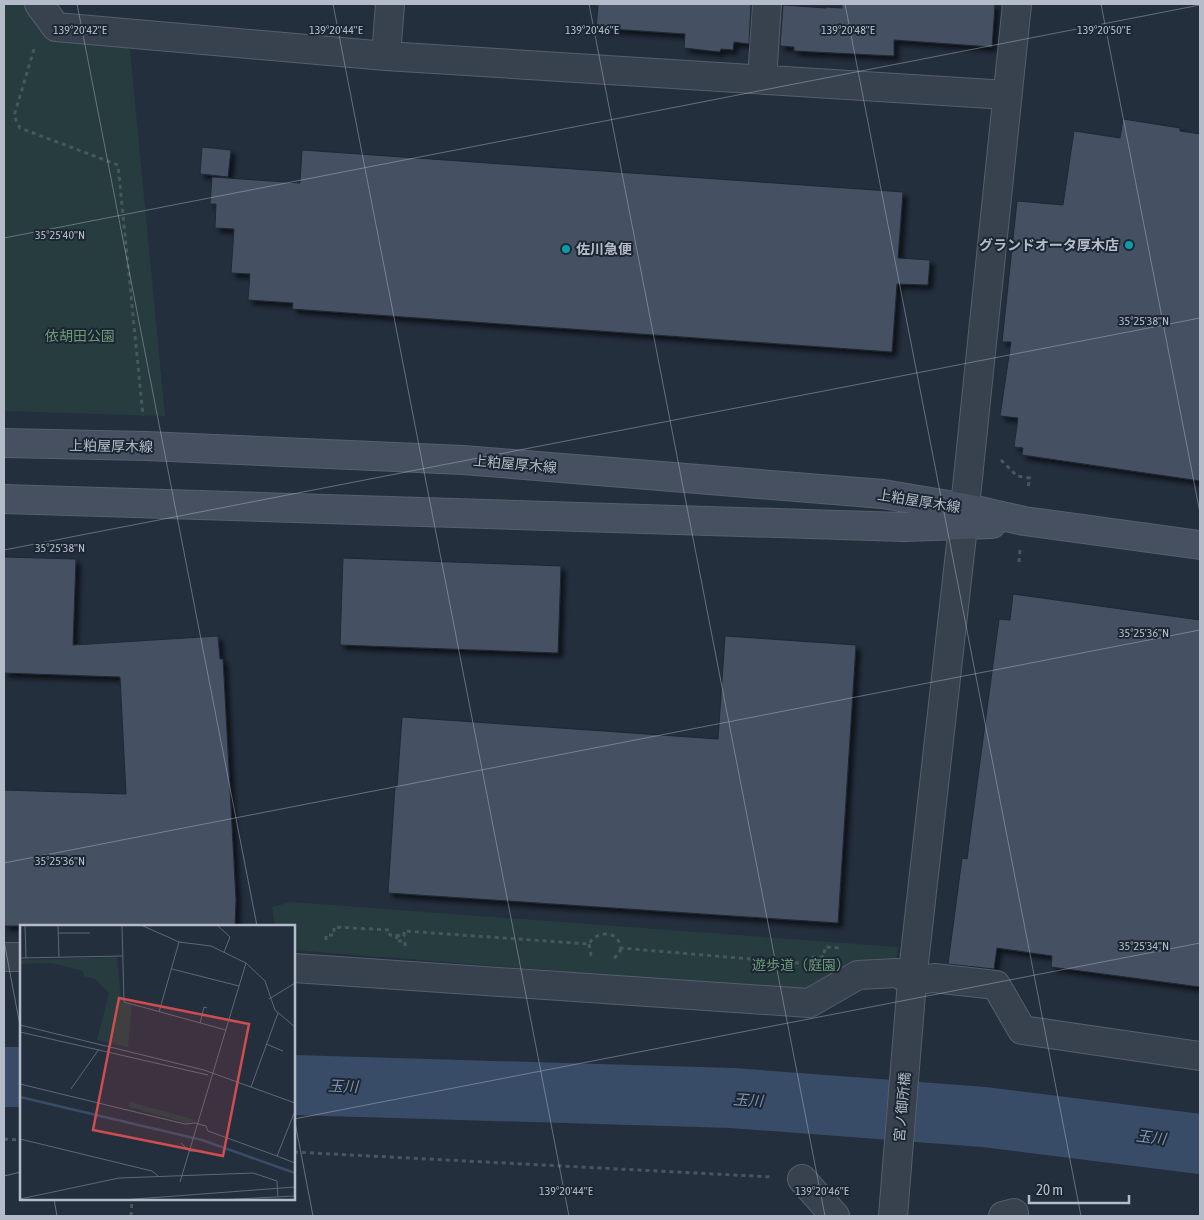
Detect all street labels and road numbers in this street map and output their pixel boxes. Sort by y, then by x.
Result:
street label: 上粕屋厚木線 [69,437,153,455]
street label: 上粕屋厚木線 [472,452,558,476]
street label: 上粕屋厚木線 [876,487,962,515]
street label: 宮ノ御所橋 [891,1071,913,1143]

